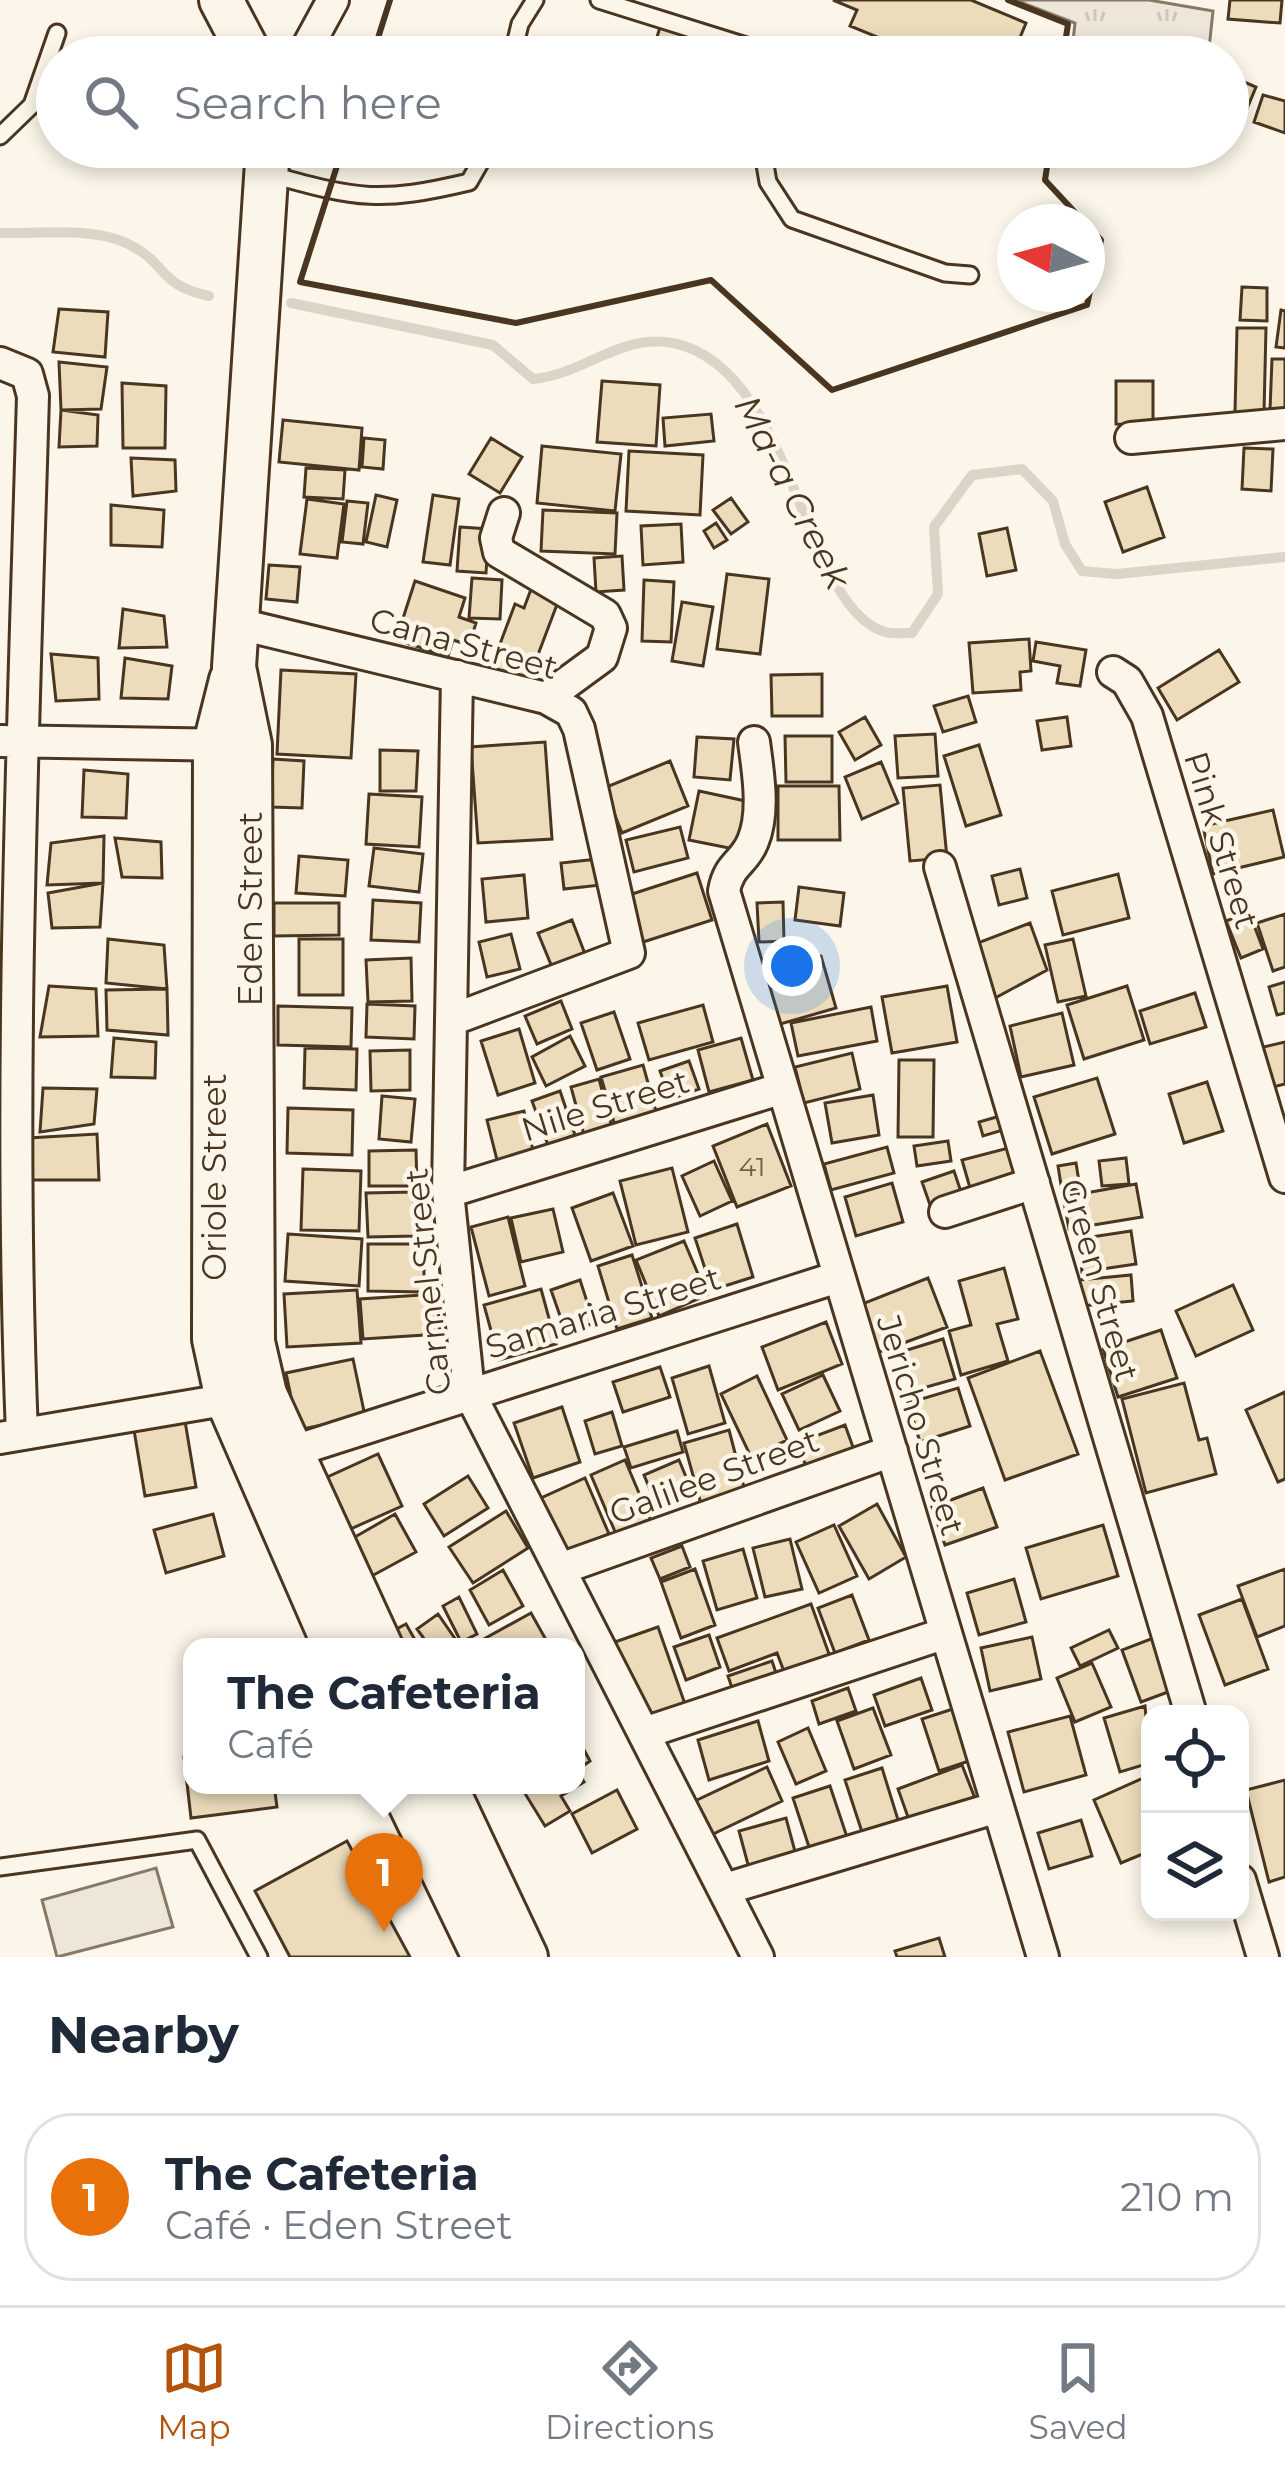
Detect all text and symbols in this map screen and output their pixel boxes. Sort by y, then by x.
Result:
search box [36,36,1249,168]
icon: search [78,69,144,135]
text: Search here [174,75,442,130]
north arrow [997,204,1105,312]
water label: Ma-a Creek [725,388,861,598]
street label: Cana Street [366,599,562,687]
street label: Pink Street [1176,747,1268,933]
street label: Eden Street [230,812,270,1006]
your location [762,936,822,996]
street label: Nile Street [516,1061,694,1149]
street label: Oriole Street [194,1073,234,1281]
house number: 41 [739,1150,765,1183]
street label: Carmel Street [395,1167,459,1397]
street label: Green Street [1052,1174,1148,1386]
street label: Samaria Street [480,1257,726,1367]
street label: Jericho Street [868,1309,973,1540]
street label: Galilee Street [604,1420,824,1532]
popup [183,1638,585,1794]
text: The Cafeteria [227,1665,541,1720]
map controls [1141,1705,1249,1921]
button: locate [1141,1705,1249,1813]
text: Café [227,1720,314,1768]
button: layers [1141,1813,1249,1921]
pin: 1 [345,1833,423,1932]
text: Nearby [48,2004,239,2066]
text: The Cafeteria [165,2146,479,2201]
text: 1 [82,2173,98,2221]
text: 210 m [1120,2173,1234,2221]
text: Café · Eden Street [165,2201,512,2249]
tab: Map [157,2335,231,2447]
tab: Directions [545,2335,714,2447]
tab: Saved [1029,2335,1128,2447]

